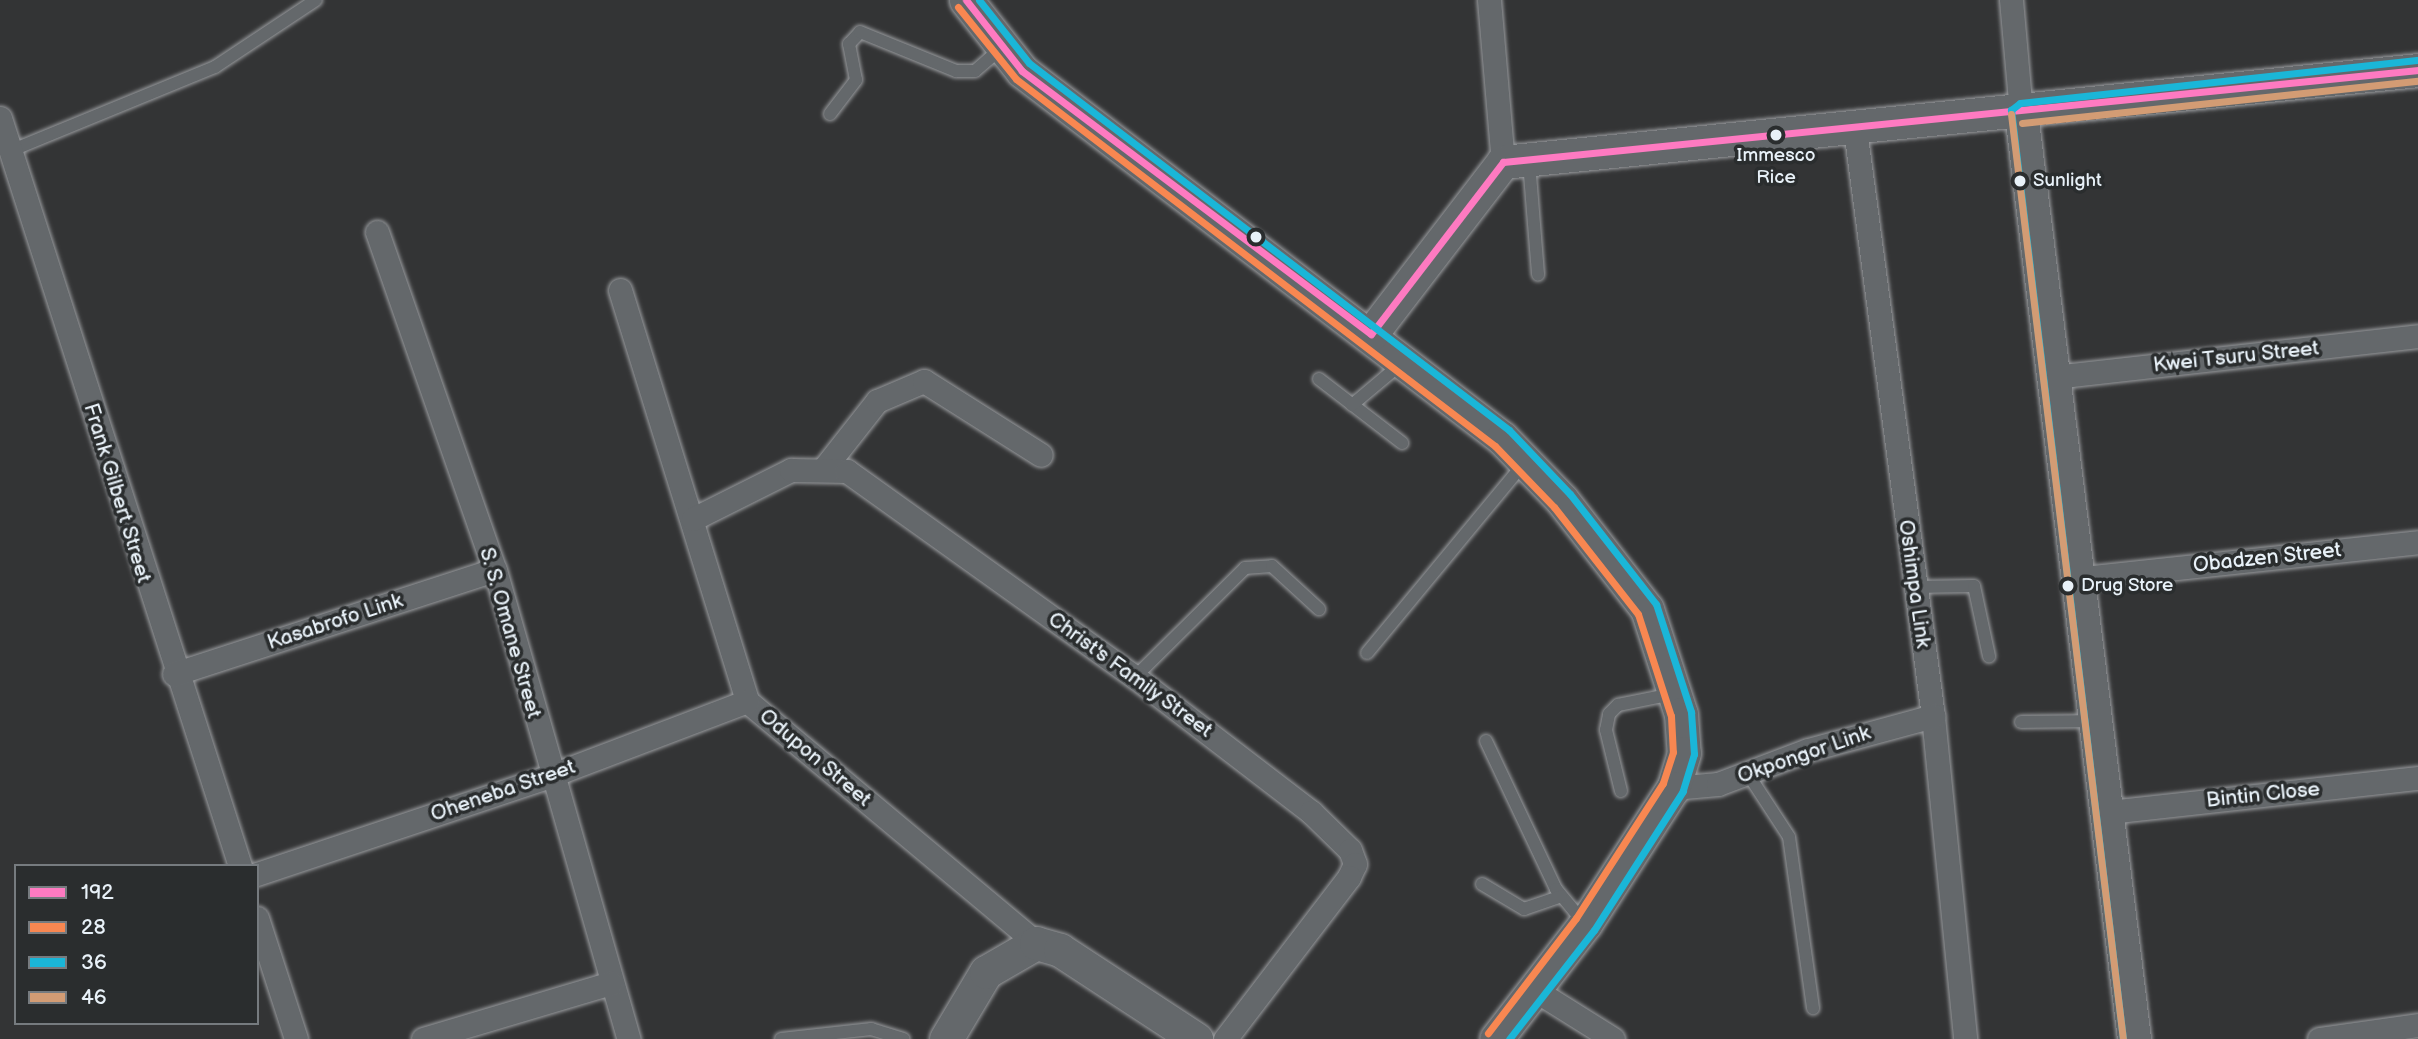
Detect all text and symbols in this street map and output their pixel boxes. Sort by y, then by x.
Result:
marker: Immesco Rice [1769,128,1783,142]
place label: Immesco Rice [1737,145,1815,189]
place label: Sunlight [2033,170,2102,192]
marker: Sunlight [2013,174,2027,188]
unlabelled marker [1249,230,1263,244]
street label: Kwei Tsuru Street [2151,336,2321,378]
street label: Frank Gilbert Street [78,400,156,586]
street label: Oshimpa Link [1893,518,1935,650]
street label: Obadzen Street [2192,538,2342,578]
street label: S. S. Omane Street [473,544,547,722]
place label: Drug Store [2081,575,2174,597]
marker: Drug Store [2061,579,2075,593]
street label: Kasabrofo Link [264,588,406,656]
street label: Christ's Family Street [1042,606,1218,744]
street label: Odupon Street [754,704,876,812]
street label: Okpongor Link [1734,721,1874,789]
street label: Oheneba Street [427,754,579,828]
street label: Bintin Close [2205,776,2321,814]
legend [14,864,259,1025]
text: 192 [81,880,114,905]
text: 28 [81,915,106,940]
text: 36 [81,950,107,975]
text: 46 [81,985,107,1010]

